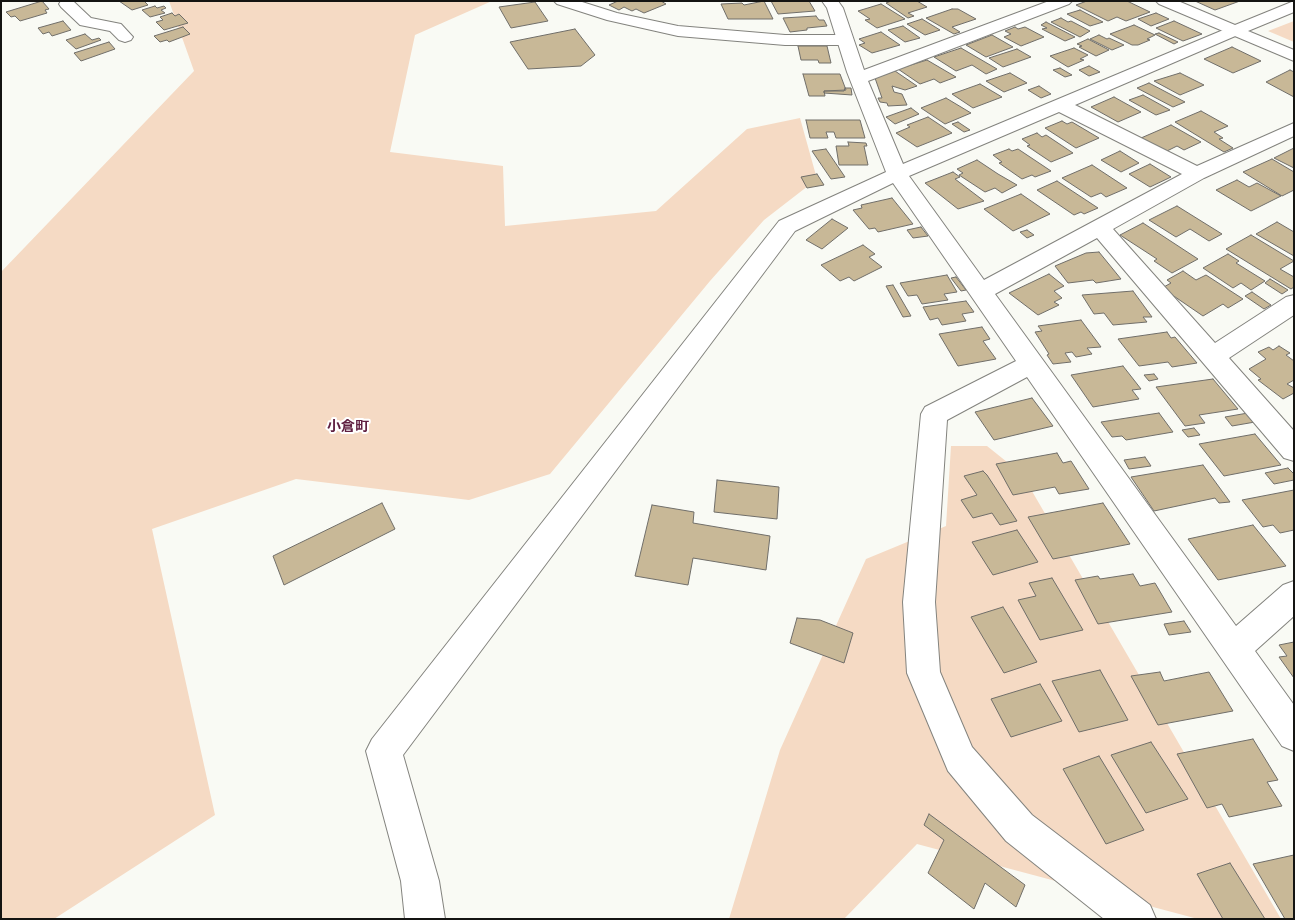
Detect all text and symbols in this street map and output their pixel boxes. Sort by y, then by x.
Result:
district label: 小倉町 [327,419,369,435]

